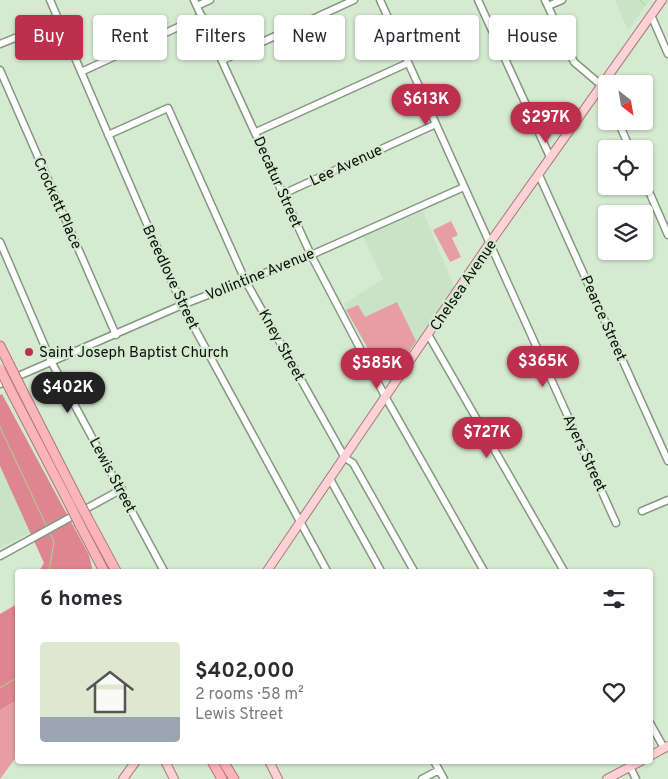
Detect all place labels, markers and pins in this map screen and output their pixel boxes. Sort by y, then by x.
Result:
pin: $613K [391,84,461,126]
pin: $297K [511,102,581,144]
place label: Saint Joseph Baptist Church [39,344,229,363]
marker: Saint Joseph Baptist Church [23,346,35,358]
pin: $365K [508,346,578,388]
pin: $585K [342,348,412,390]
pin: $402K [33,372,103,414]
pin: $727K [452,416,522,459]

